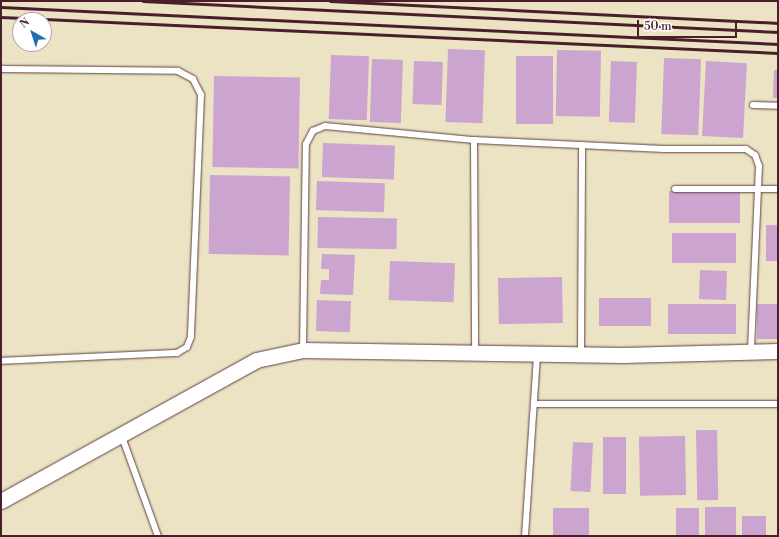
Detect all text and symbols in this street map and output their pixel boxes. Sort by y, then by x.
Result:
north arrow [12,12,52,52]
scale bar [639,12,739,38]
text: N [17,15,33,32]
text: 50 m [644,19,672,34]

